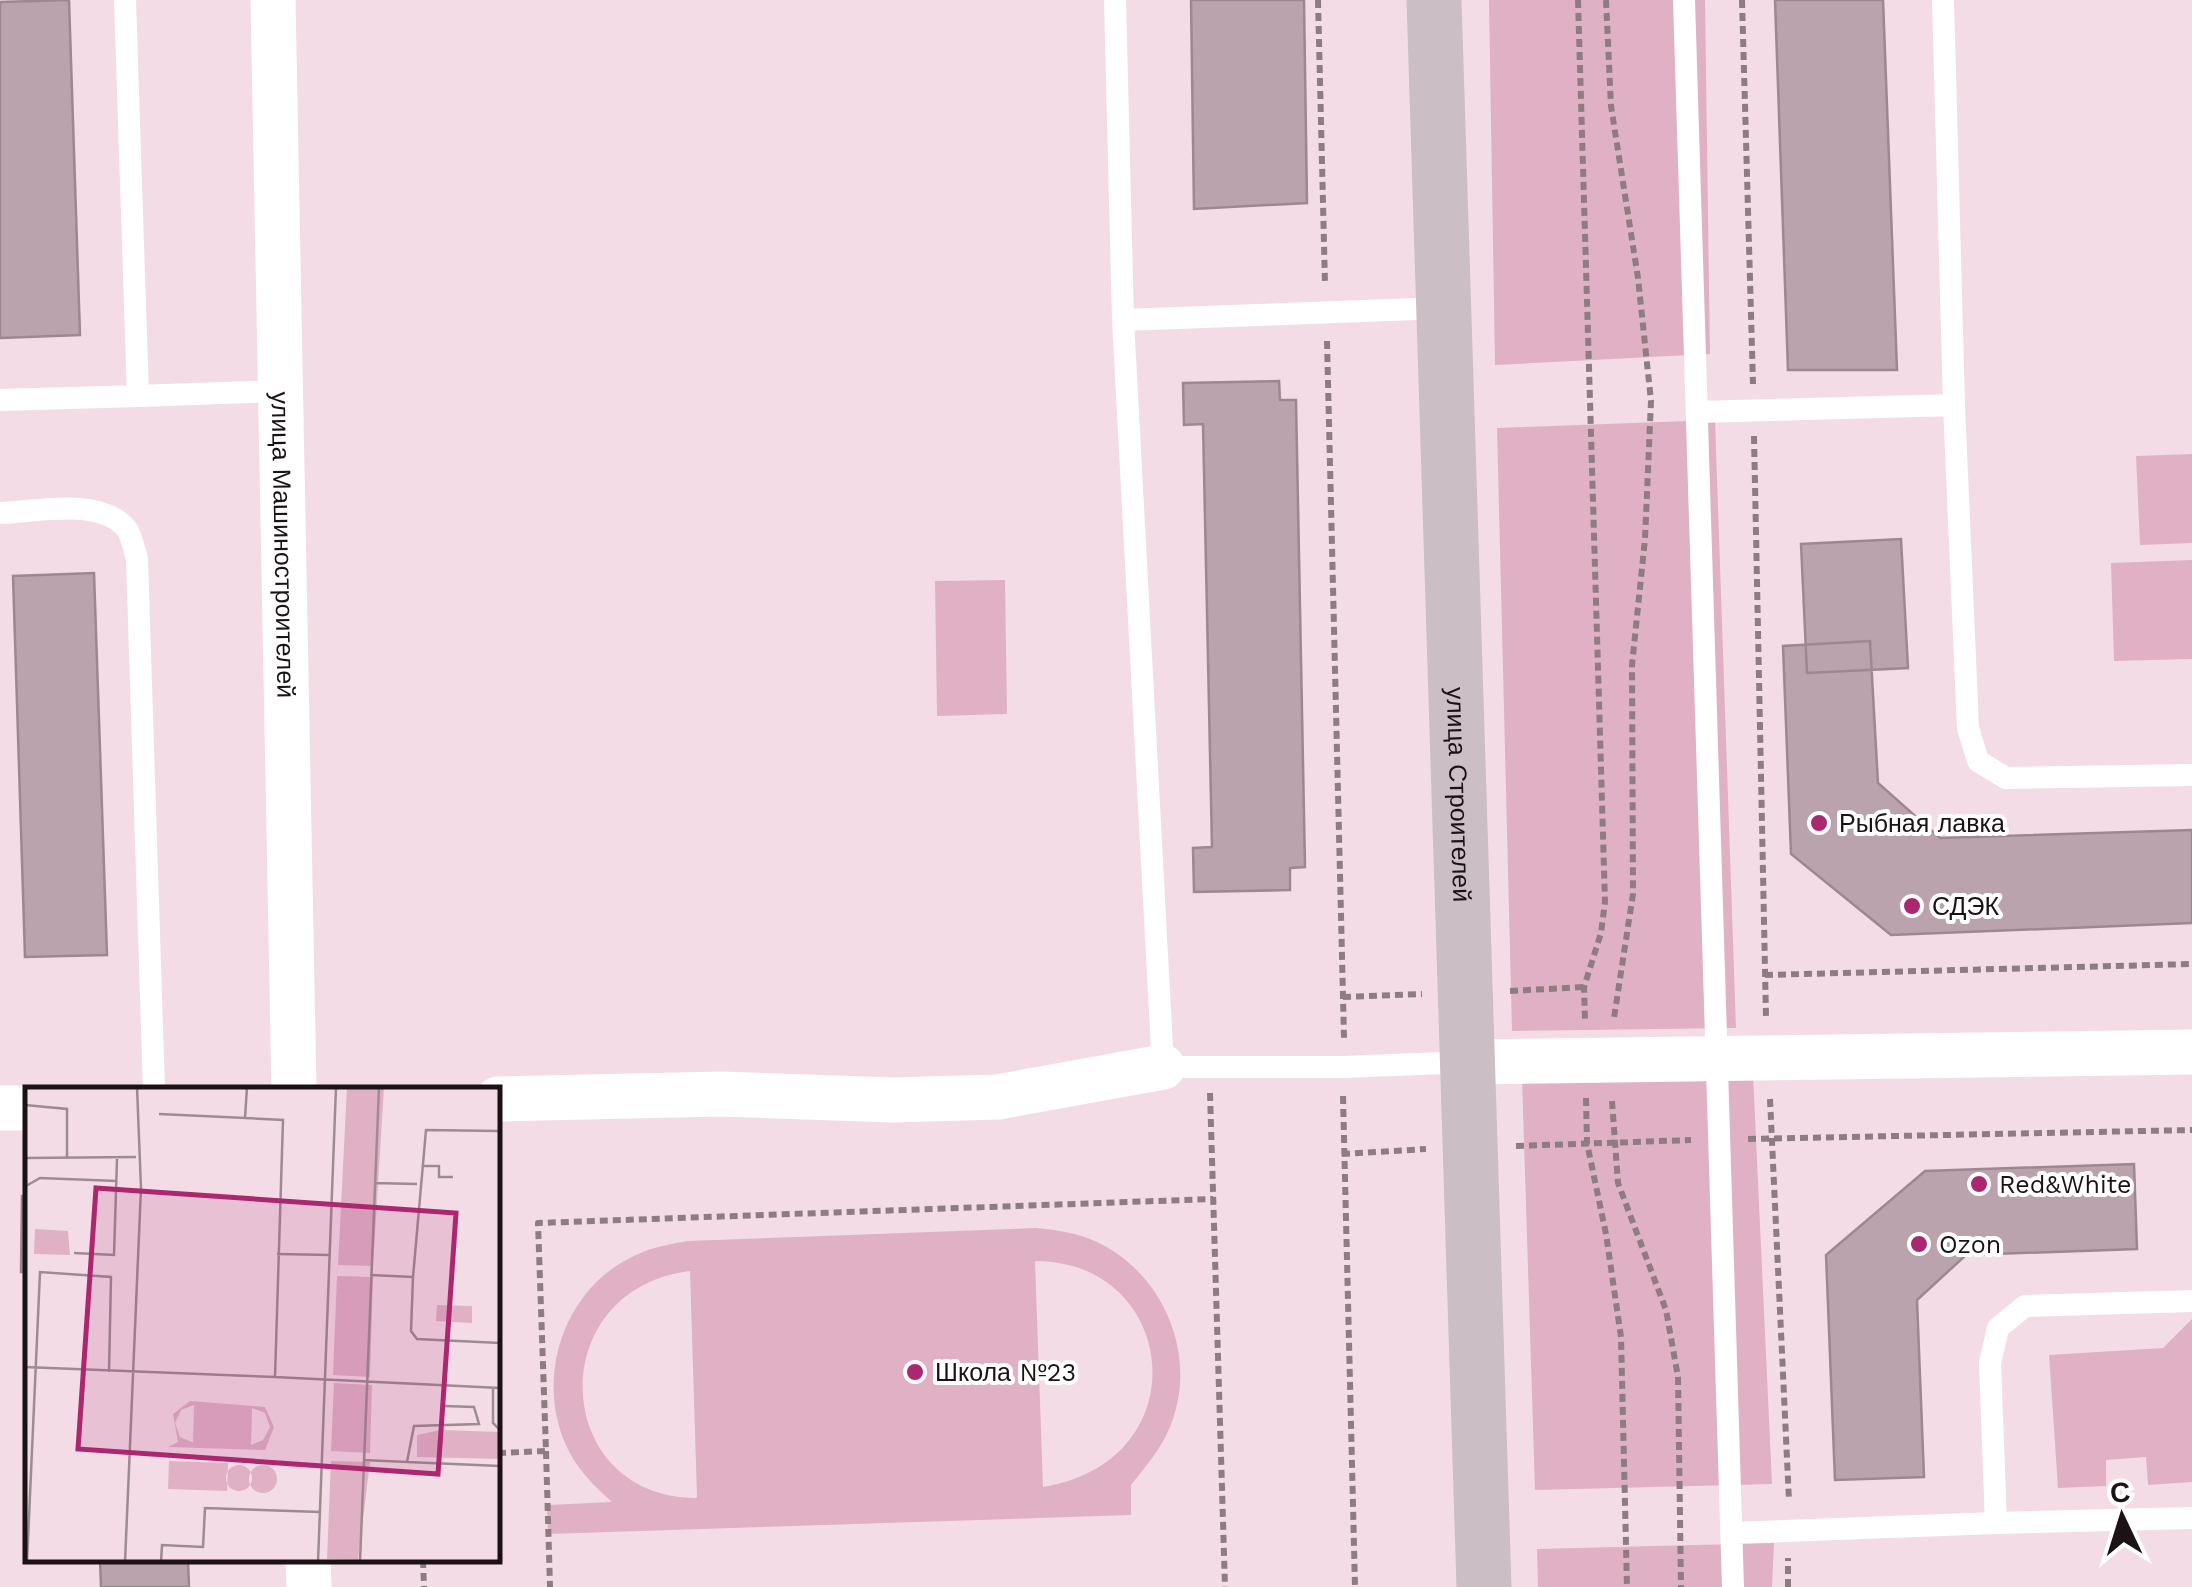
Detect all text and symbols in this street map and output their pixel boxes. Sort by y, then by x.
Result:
street label: улица Машиностроителей [266,391,301,698]
street label: улица Строителей [1441,687,1477,903]
place label: Рыбная лавка [1839,809,2005,838]
marker: Рыбная лавка [1808,812,1830,834]
place label: СДЭК [1932,892,1999,921]
marker: СДЭК [1901,895,1923,917]
inset map [25,1087,500,1562]
place label: Red&White [1999,1170,2131,1199]
marker: Red&White [1968,1173,1990,1195]
place label: Ozon [1939,1230,2001,1259]
marker: Ozon [1908,1233,1930,1255]
place label: Школа №23 [935,1358,1076,1387]
marker: Школа №23 [904,1361,926,1383]
north arrow [2072,1467,2172,1567]
text: С [2109,1475,2132,1510]

